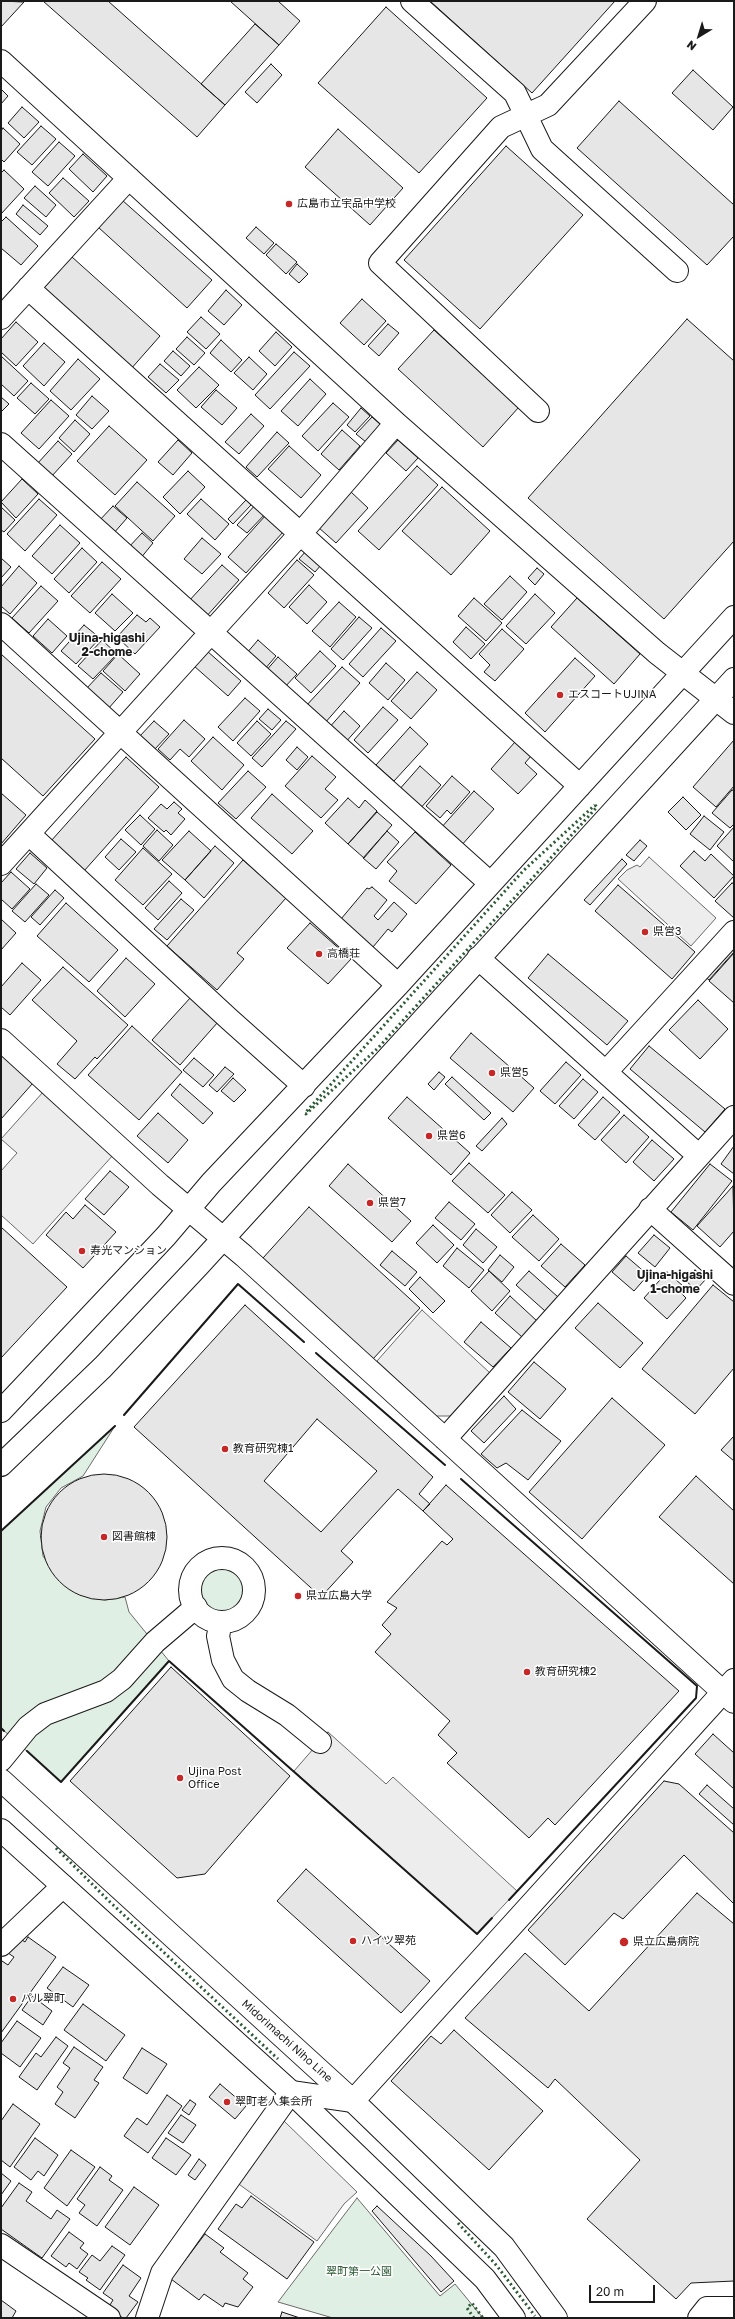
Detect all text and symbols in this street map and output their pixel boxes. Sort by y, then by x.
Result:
north arrow [679,16,719,56]
text: N [684,38,699,54]
place label: 広島市立宇品中学校 [297,197,396,211]
marker: 広島市立宇品中学校 [284,199,294,209]
district label: Ujina-higashi 2-chome [69,631,145,659]
place label: エスコートUJINA [568,688,656,702]
marker: エスコートUJINA [555,690,565,700]
place label: 県営3 [653,925,681,939]
marker: 県営3 [640,927,650,937]
place label: 高橋荘 [327,947,360,961]
marker: 高橋荘 [314,949,324,959]
place label: 県営5 [500,1066,528,1080]
marker: 県営5 [487,1068,497,1078]
place label: 県営6 [437,1129,466,1143]
marker: 県営6 [424,1131,434,1141]
place label: 県営7 [378,1196,406,1210]
marker: 県営7 [365,1198,375,1208]
place label: 寿光マンション [90,1244,167,1258]
marker: 寿光マンション [77,1246,87,1256]
district label: Ujina-higashi 1-chome [637,1268,713,1296]
place label: 教育研究棟1 [233,1442,293,1456]
marker: 教育研究棟1 [220,1444,230,1454]
place label: 図書館棟 [112,1530,156,1544]
marker: 図書館棟 [99,1532,109,1542]
place label: 県立広島大学 [306,1589,372,1603]
marker: 県立広島大学 [293,1591,303,1601]
place label: 教育研究棟2 [535,1665,596,1679]
marker: 教育研究棟2 [522,1667,532,1677]
place label: Ujina Post Office [188,1765,242,1791]
marker: Ujina Post Office [175,1773,185,1783]
place label: ハイツ翠苑 [361,1934,416,1948]
place label: 県立広島病院 [633,1935,699,1949]
marker: ハイツ翠苑 [348,1936,358,1946]
marker: 県立広島病院 [618,1936,630,1948]
place label: パル翠町 [21,1992,65,2006]
marker: パル翠町 [8,1994,18,2004]
street label: Midorimachi Niho Line [239,1997,335,2085]
place label: 翠町老人集会所 [235,2095,312,2109]
marker: 翠町老人集会所 [222,2097,232,2107]
park label: 翠町第一公園 [326,2265,392,2279]
scale bar [591,2277,657,2303]
text: 20 m [596,2284,624,2299]

